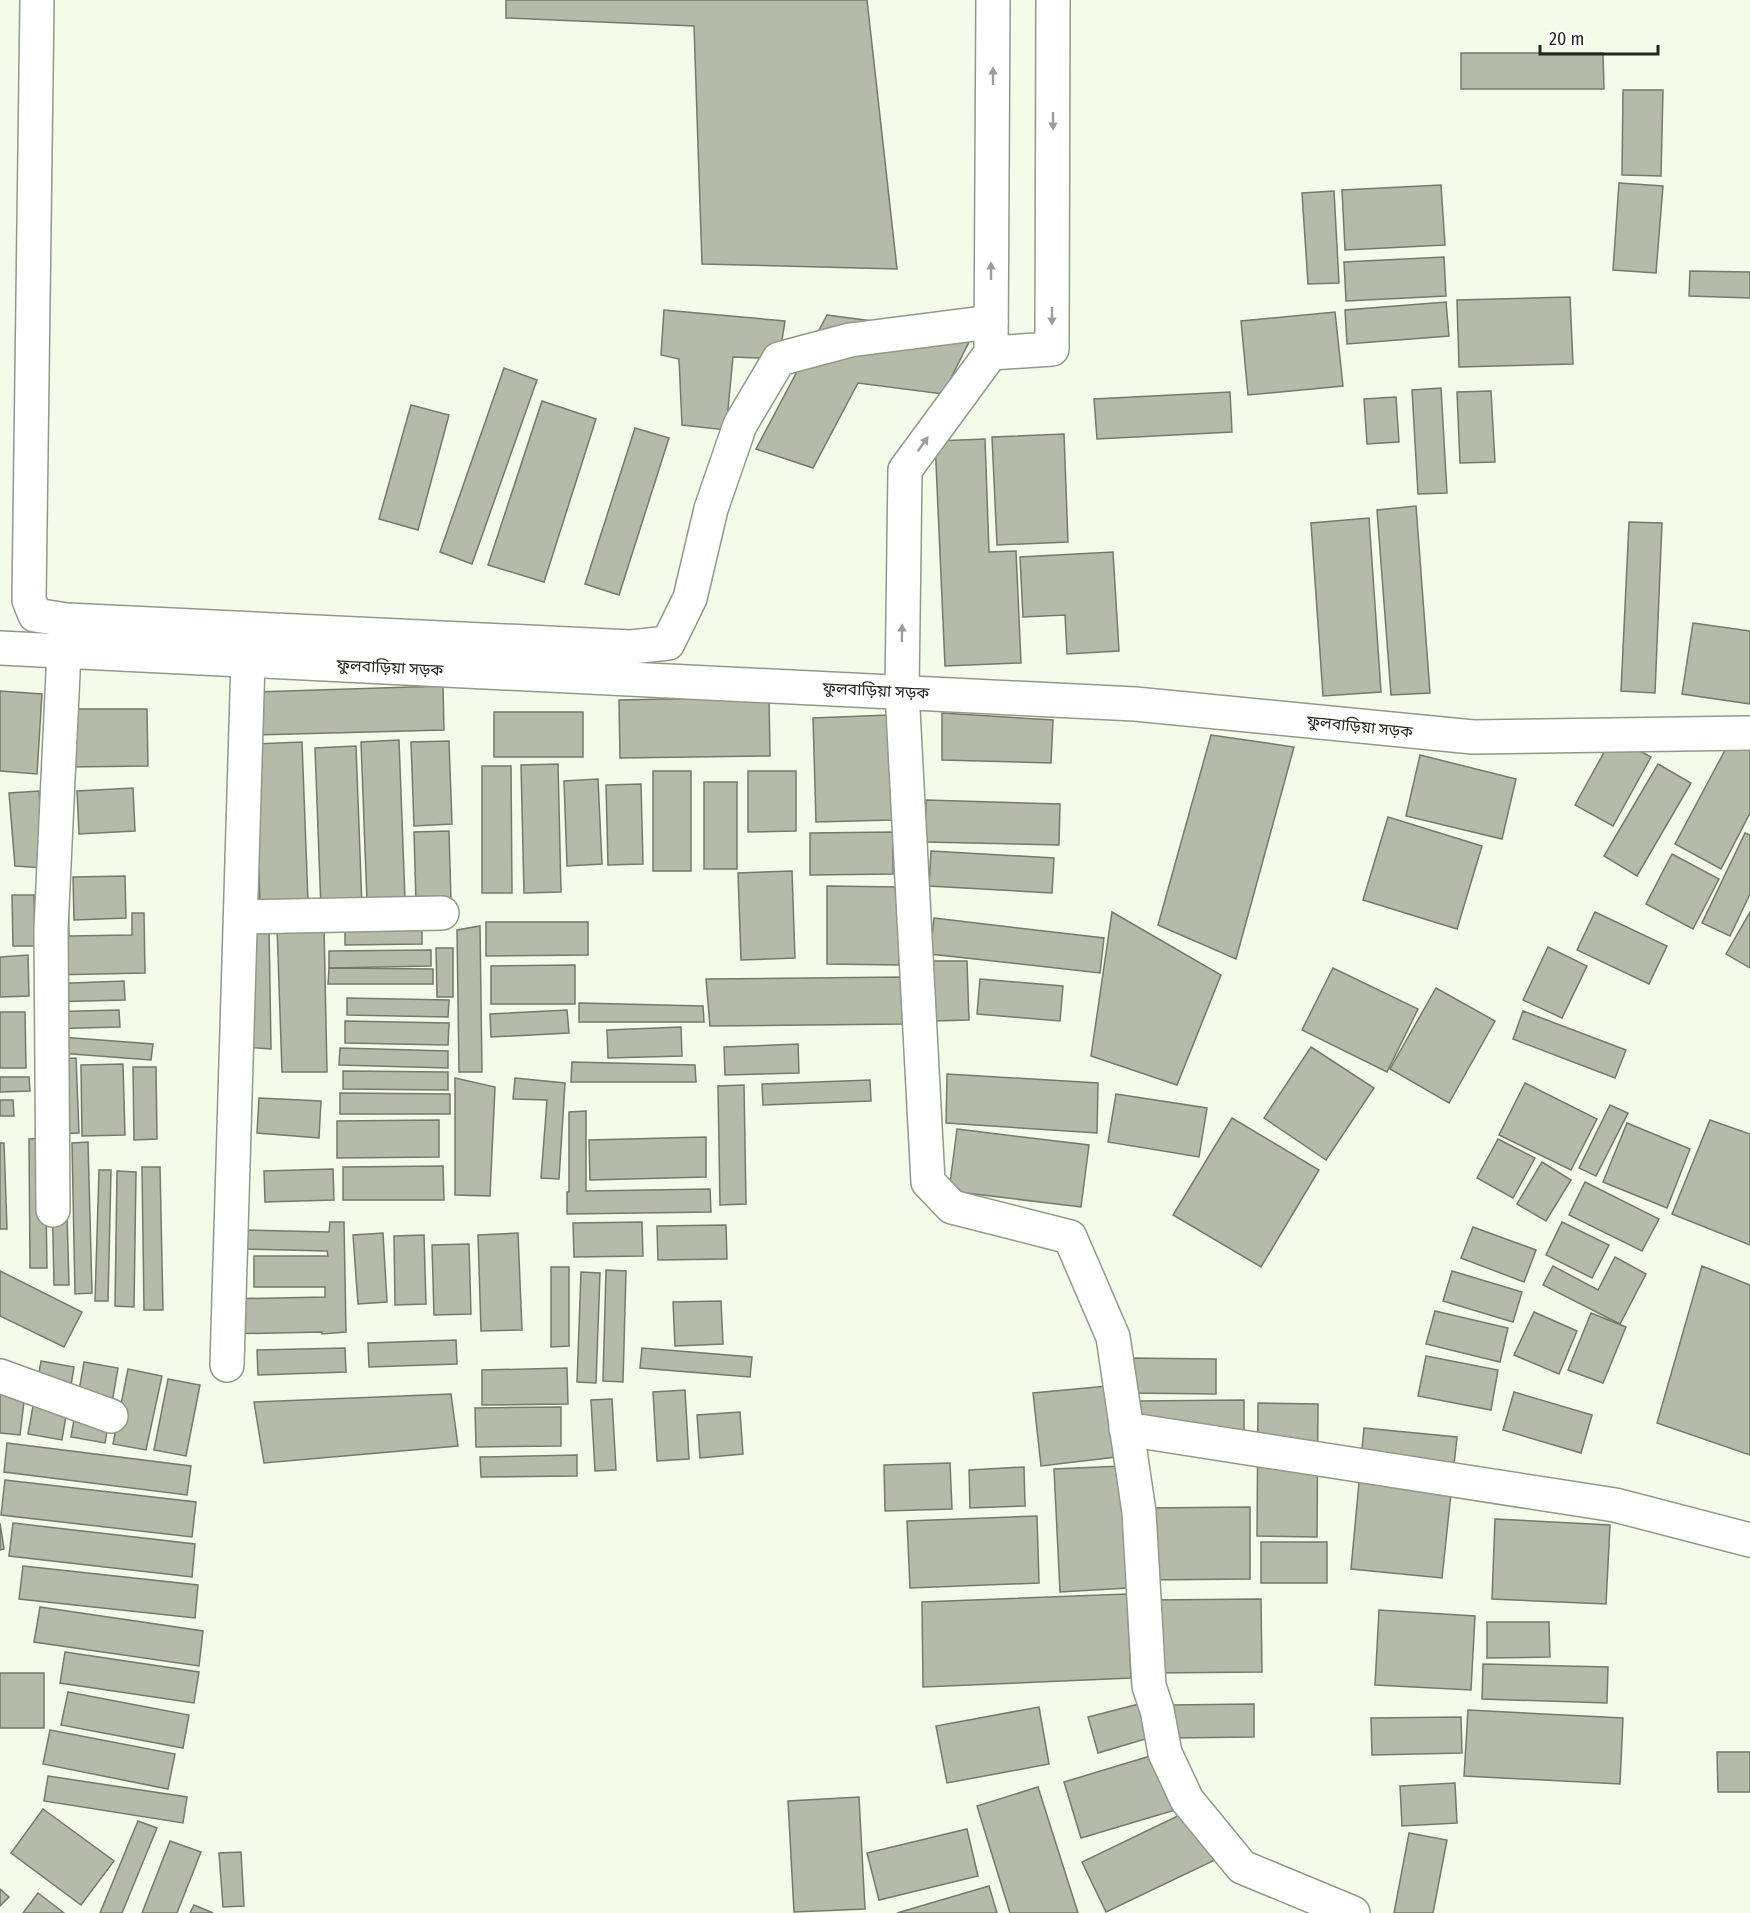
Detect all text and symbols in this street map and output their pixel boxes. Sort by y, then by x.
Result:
scale bar [1540,18,1658,56]
text: 20 m [1549,28,1584,50]
one-way arrow [988,67,998,86]
one-way arrow [1048,112,1058,131]
one-way arrow [986,262,996,281]
one-way arrow [1047,307,1057,326]
one-way arrow [917,437,929,452]
one-way arrow [898,624,907,643]
street label: ফুলবাড়িয়া সড়ক [335,655,445,680]
street label: ফুলবাড়িয়া সড়ক [821,678,931,703]
street label: ফুলবাড়িয়া সড়ক [1305,711,1415,742]

